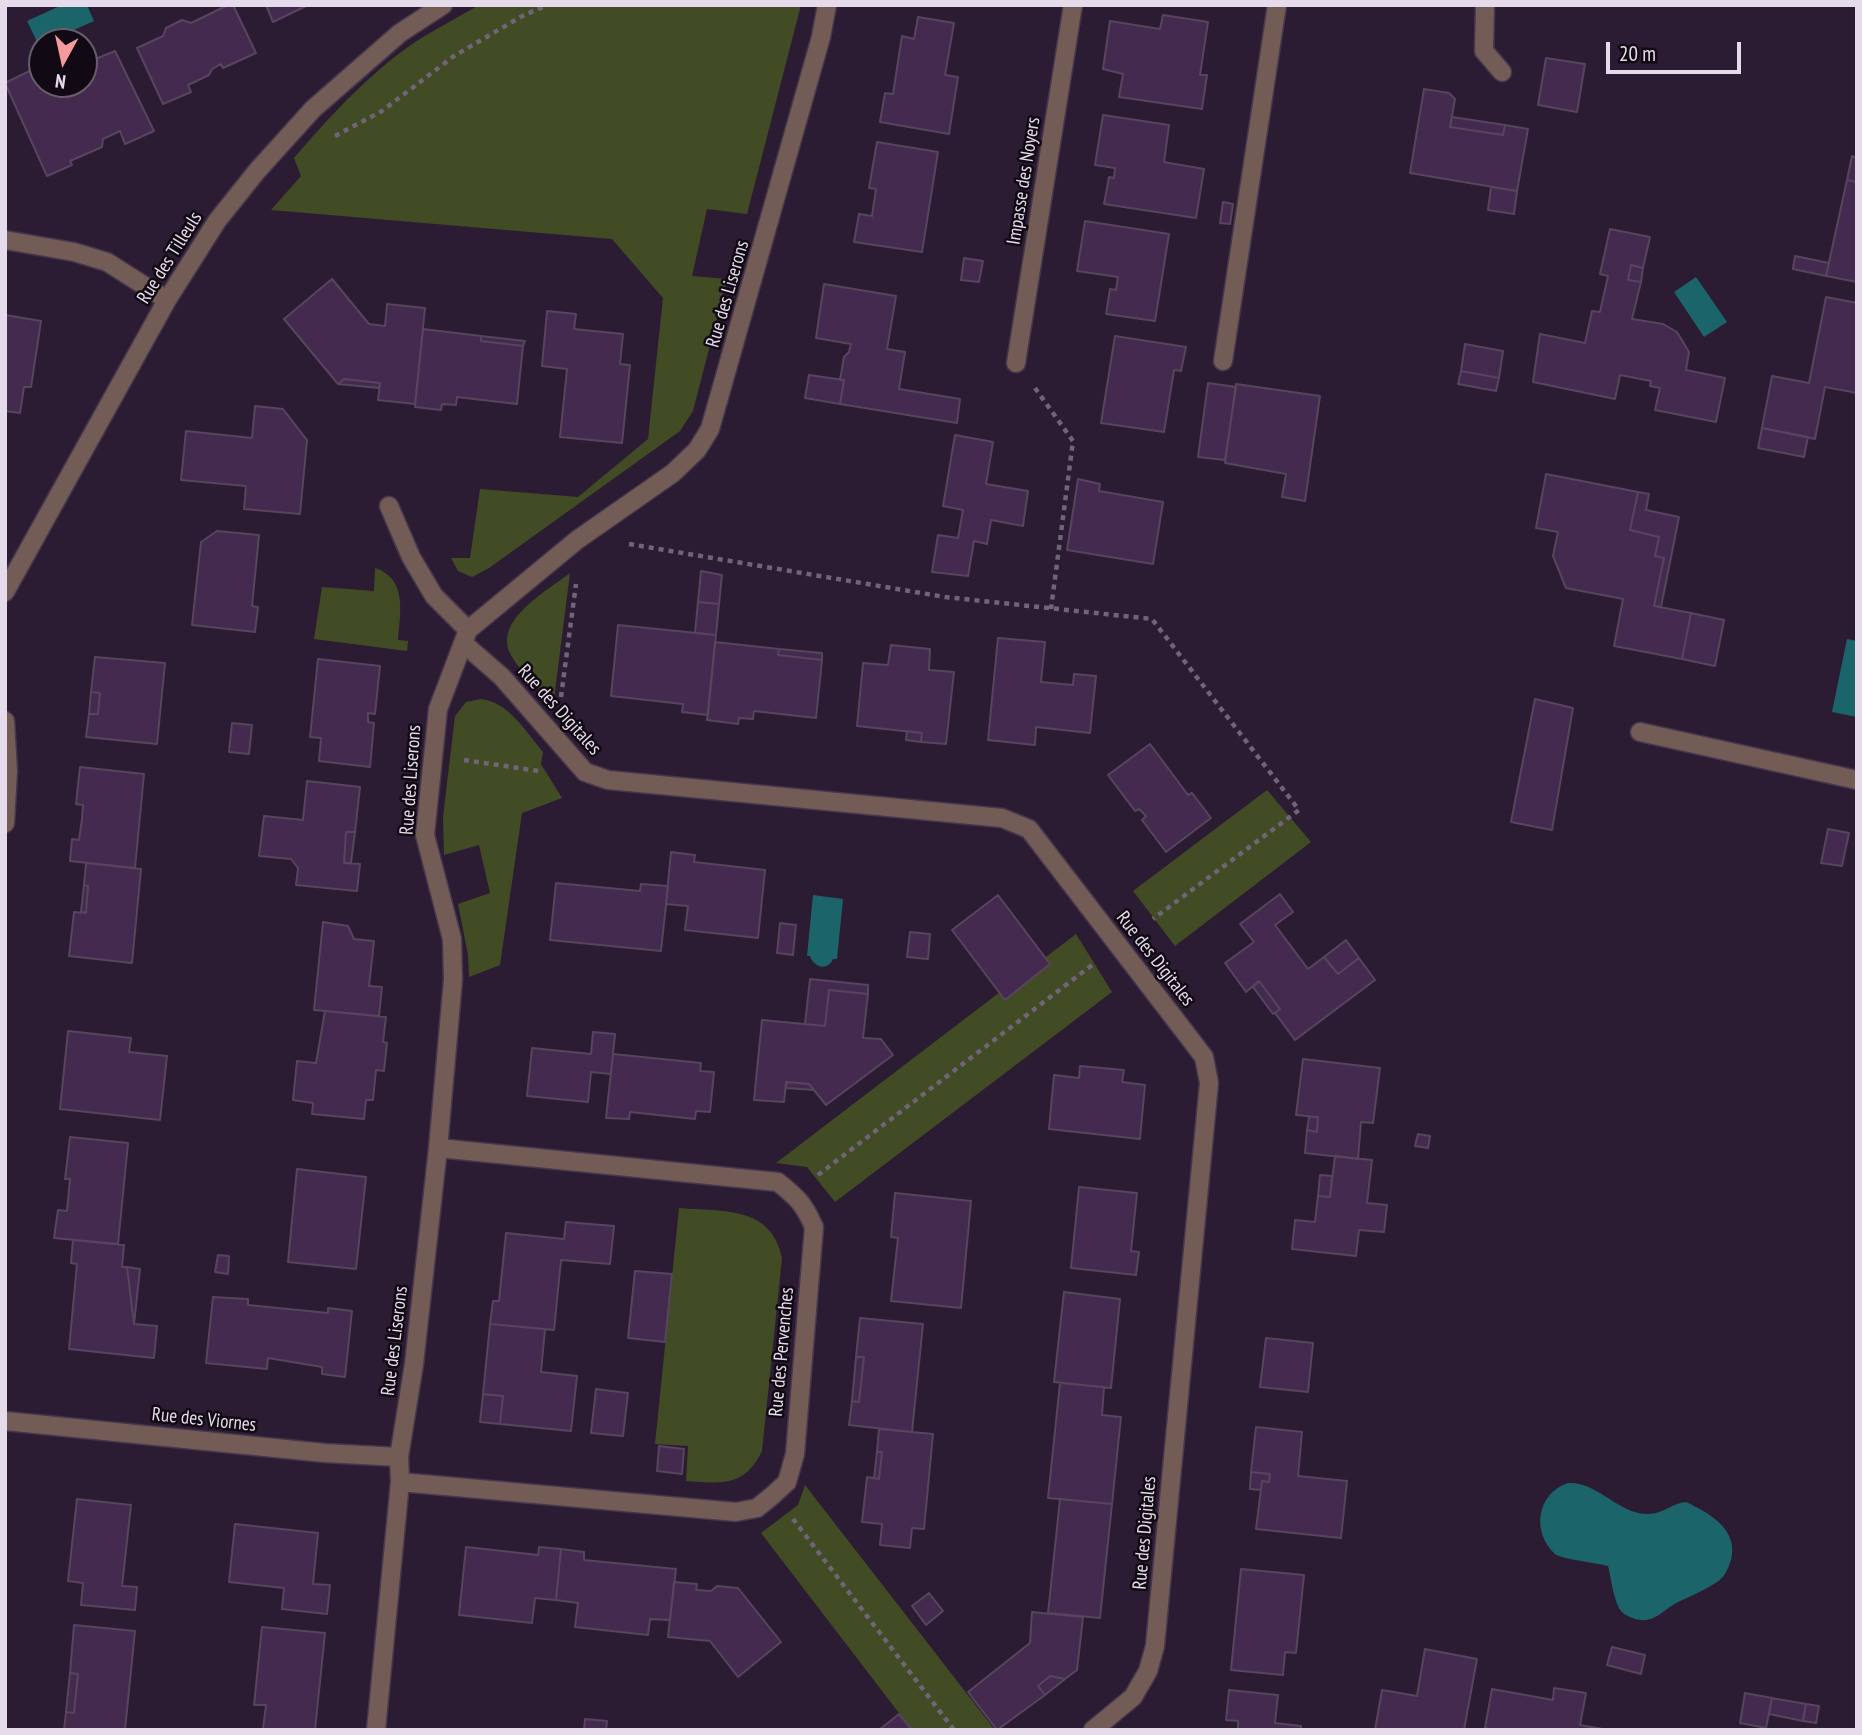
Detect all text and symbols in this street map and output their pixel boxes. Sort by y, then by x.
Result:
north arrow [28,28,98,98]
scale bar [1610,28,1745,72]
text: 20 m [1619,40,1656,67]
text: N [54,69,67,94]
street label: Impasse des Noyers [1003,116,1045,246]
street label: Rue des Tilleuls [133,208,207,308]
street label: Rue des Liserons [702,238,754,350]
street label: Rue des Digitales [512,660,606,760]
street label: Rue des Liserons [396,724,426,836]
street label: Rue des Digitales [1111,907,1199,1011]
street label: Rue des Liserons [377,1285,413,1397]
street label: Rue des Pervenches [765,1286,799,1418]
street label: Rue des Viornes [151,1403,257,1437]
street label: Rue des Digitales [1129,1475,1161,1591]

